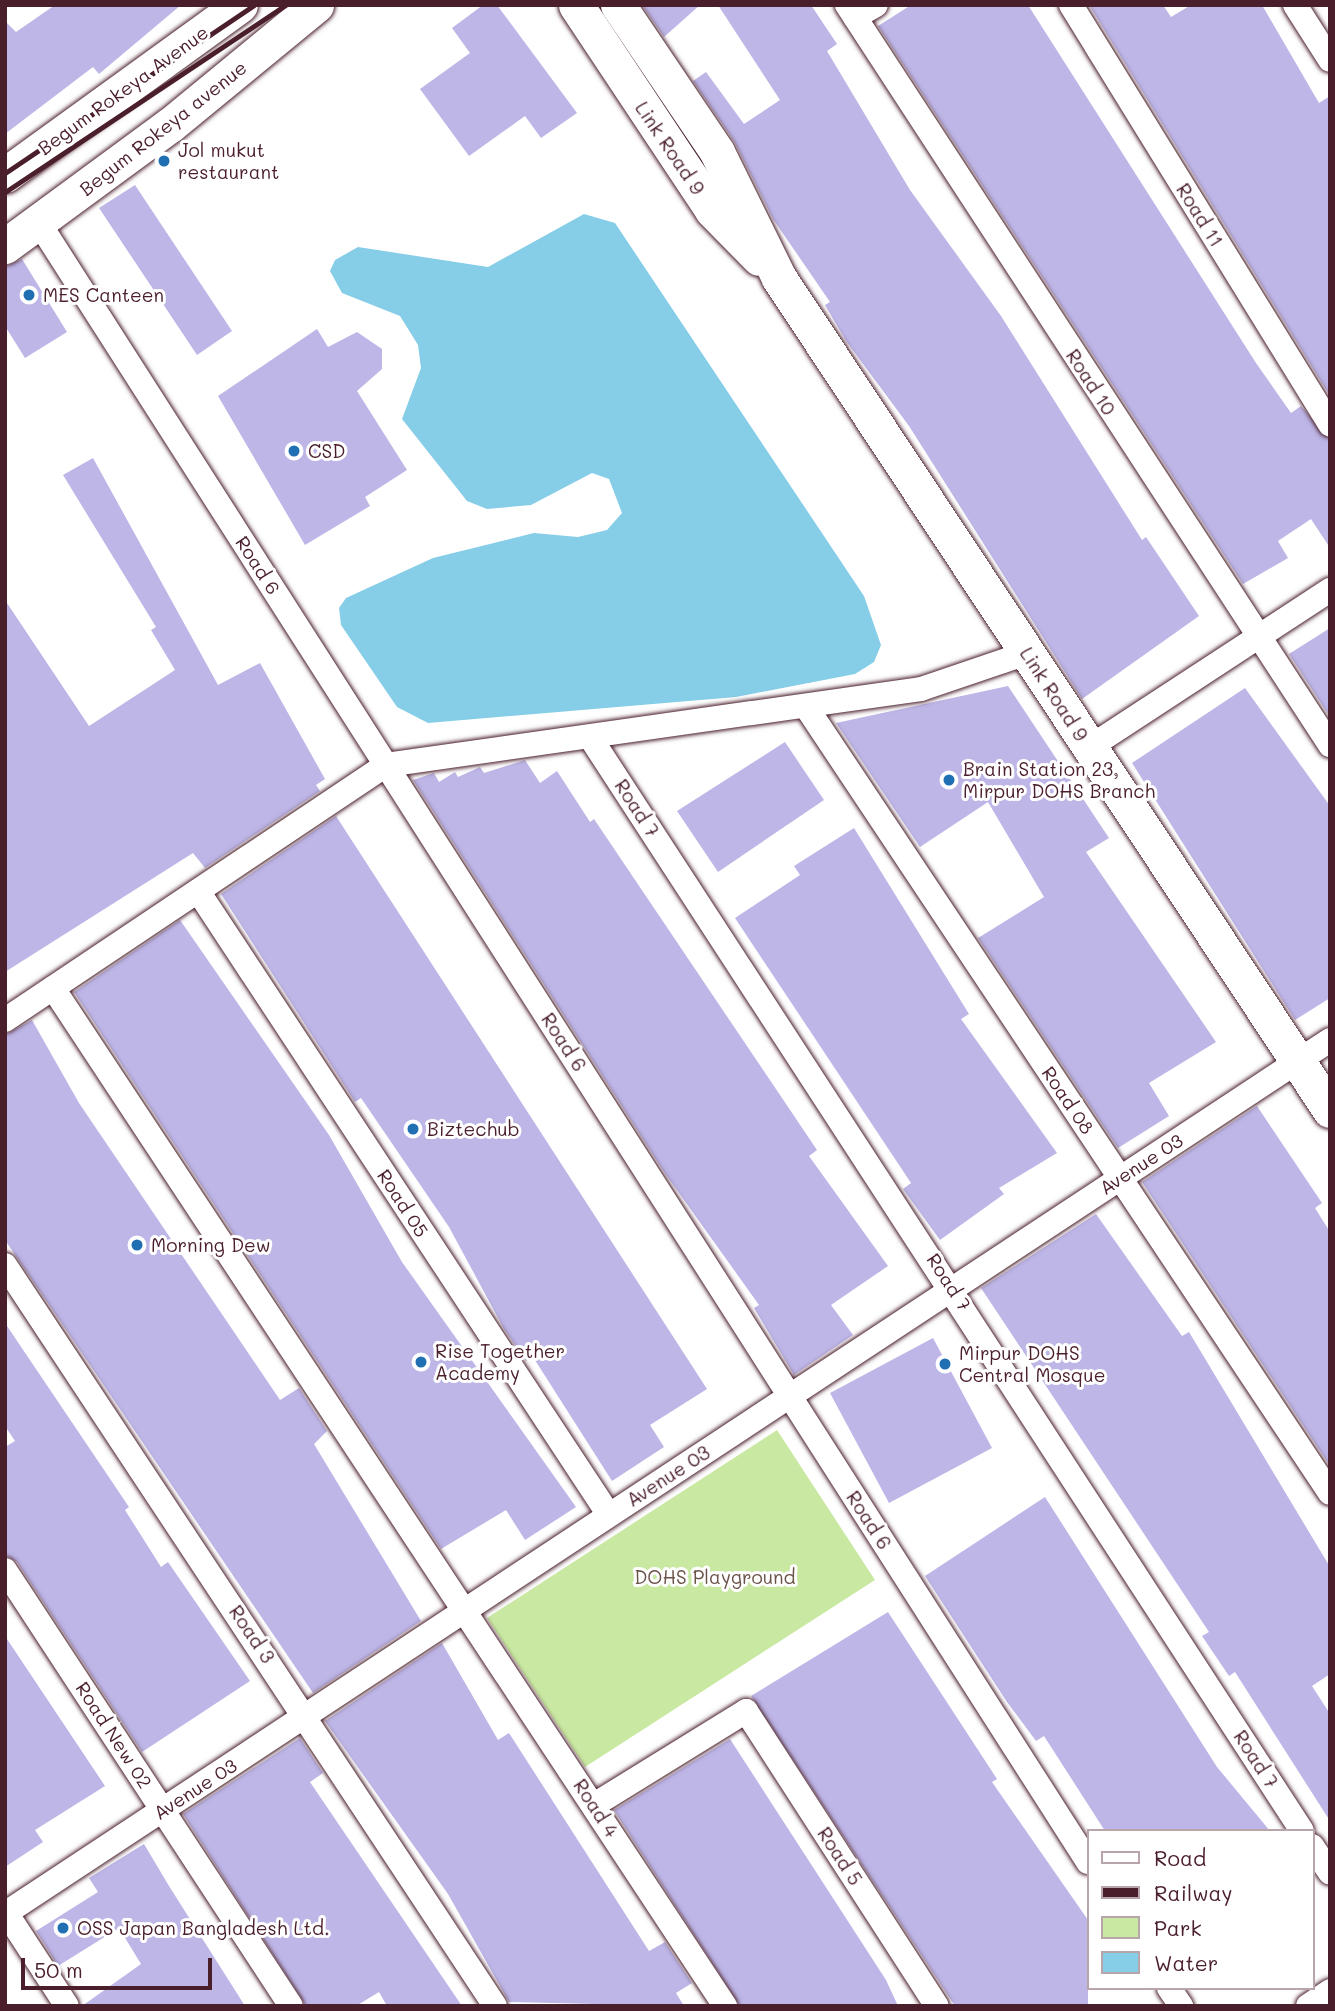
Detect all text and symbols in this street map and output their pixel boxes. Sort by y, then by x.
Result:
street label: Begum Rokeya Avenue [33,21,213,159]
street label: Begum Rokeya avenue [75,56,251,200]
street label: Link Road 9 [631,97,709,199]
place label: Jol mukut restaurant [178,139,279,183]
marker: Jol mukut restaurant [156,153,172,169]
street label: Road 11 [1172,179,1228,251]
place label: MES Canteen [43,284,164,306]
marker: MES Canteen [21,287,37,303]
street label: Road 10 [1061,345,1121,419]
place label: CSD [308,440,345,462]
marker: CSD [286,443,302,459]
street label: Road 6 [231,532,285,598]
street label: Link Road 9 [1015,643,1093,745]
place label: Brain Station 23, Mirpur DOHS Branch [963,758,1155,802]
marker: Brain Station 23, Mirpur DOHS Branch [941,772,957,788]
street label: Road 7 [610,775,664,841]
street label: Road 6 [537,1009,591,1075]
street label: Road 08 [1037,1062,1099,1138]
place label: Biztechub [427,1118,520,1140]
marker: Biztechub [405,1121,421,1137]
street label: Avenue 03 [1095,1129,1187,1199]
street label: Road 05 [373,1165,433,1241]
place label: Morning Dew [151,1234,270,1256]
marker: Morning Dew [129,1237,145,1253]
street label: Road 7 [922,1249,976,1315]
place label: Rise Together Academy [435,1340,565,1384]
place label: Mirpur DOHS Central Mosque [959,1342,1105,1386]
marker: Rise Together Academy [413,1354,429,1370]
marker: Mirpur DOHS Central Mosque [937,1356,953,1372]
street label: Avenue 03 [622,1441,714,1511]
street label: Road 6 [842,1487,896,1553]
park label: DOHS Playground [634,1566,796,1588]
street label: Road 3 [225,1601,279,1667]
street label: Road New 02 [71,1677,157,1793]
street label: Road 7 [1229,1726,1283,1792]
street label: Avenue 03 [149,1754,241,1824]
street label: Road 4 [569,1775,623,1841]
street label: Road 5 [813,1823,867,1889]
legend [1086,1829,1314,1990]
text: Road [1154,1844,1206,1871]
text: Railway [1154,1879,1233,1906]
text: Park [1154,1914,1202,1941]
place label: OSS Japan Bangladesh Ltd. [77,1917,330,1939]
marker: OSS Japan Bangladesh Ltd. [55,1920,71,1936]
scale bar [24,1944,215,1988]
text: Water [1154,1949,1218,1976]
text: 50 m [34,1956,83,1983]

